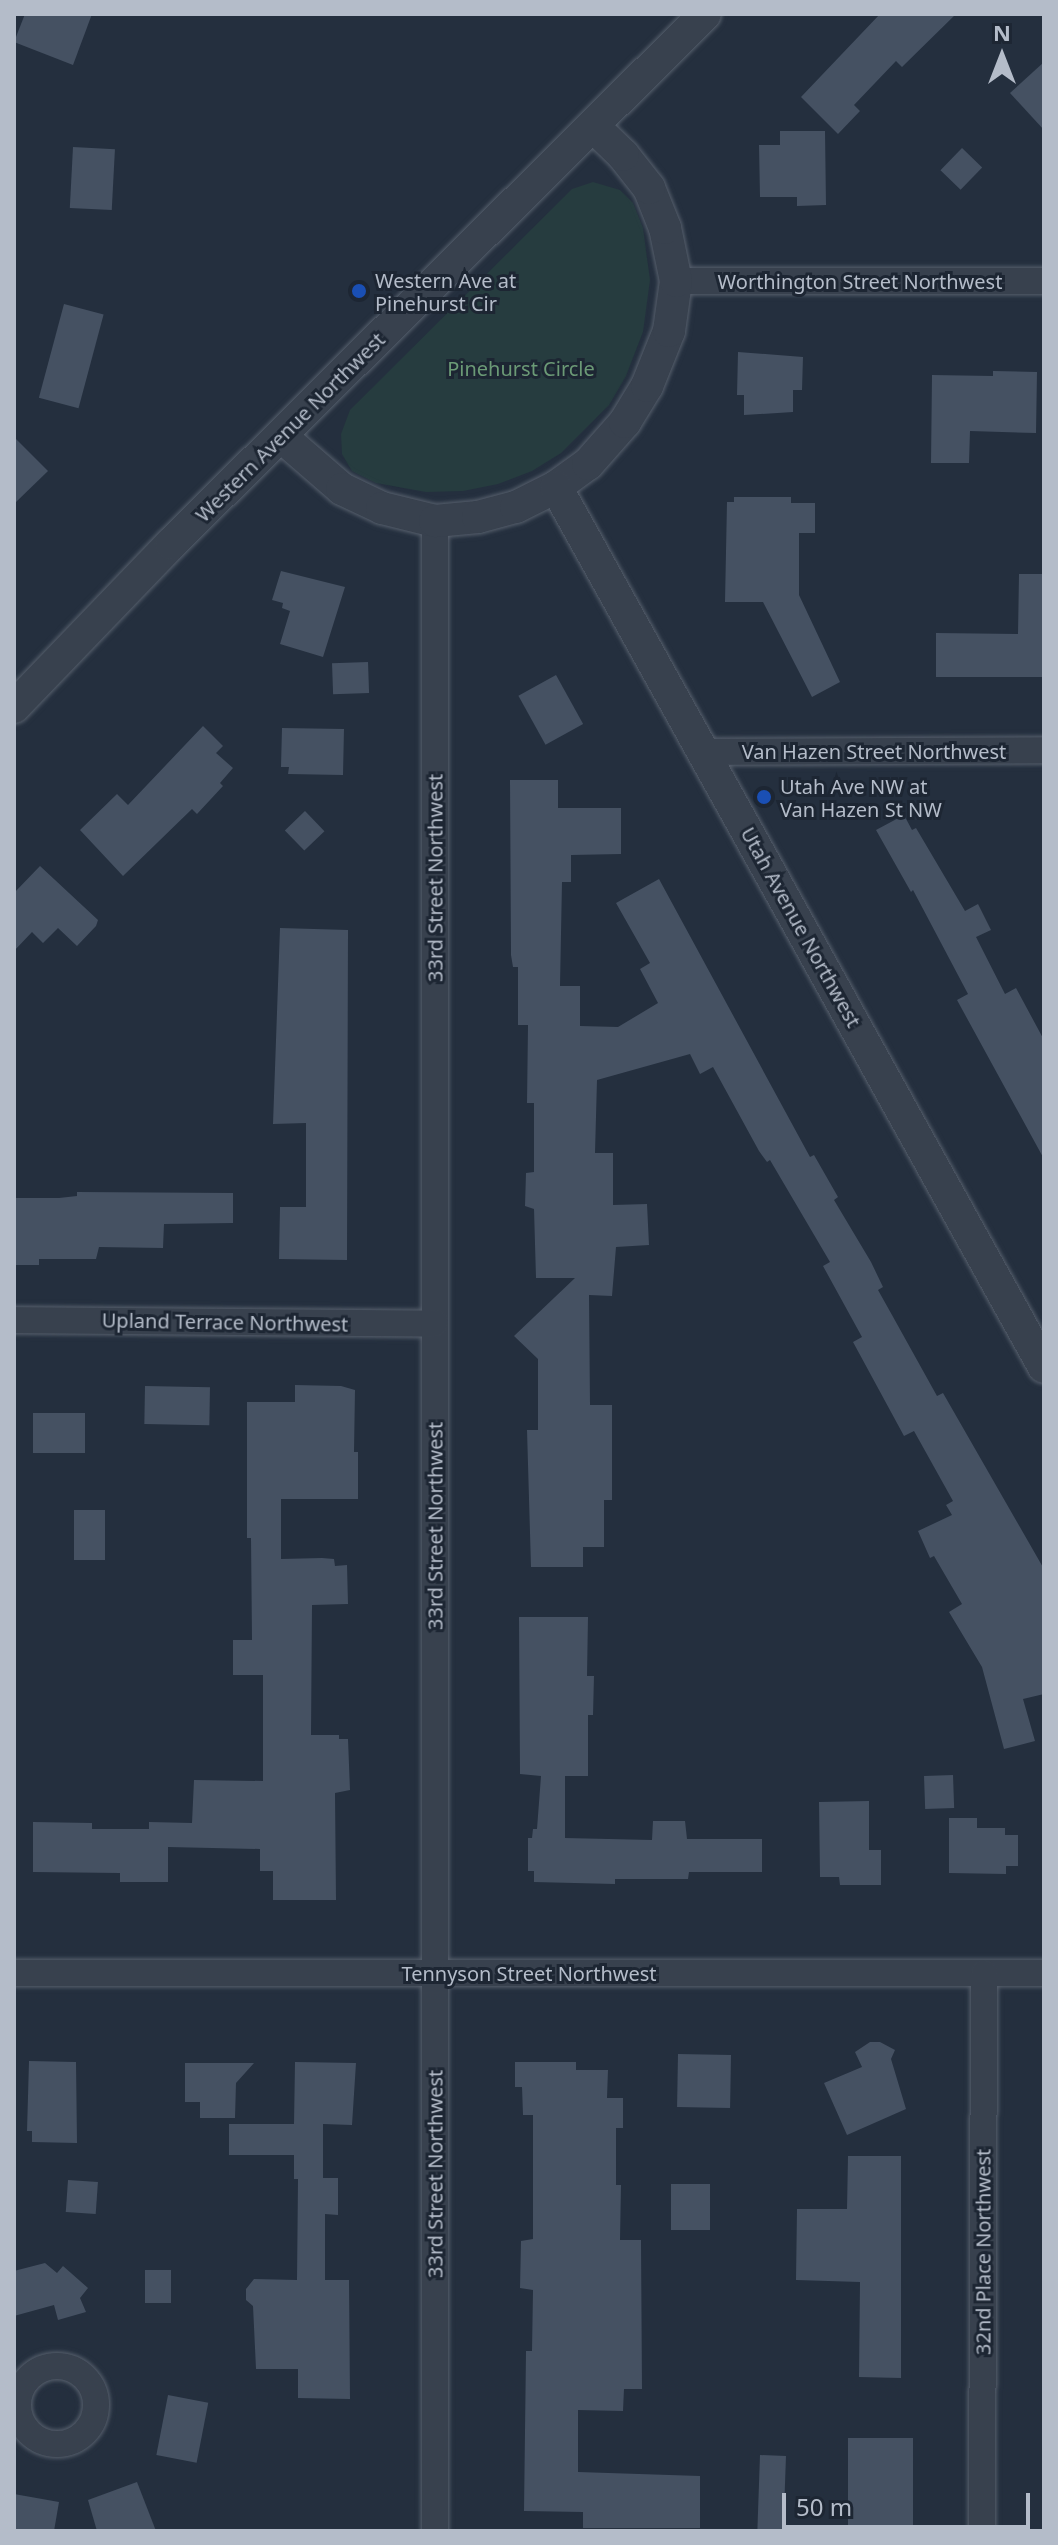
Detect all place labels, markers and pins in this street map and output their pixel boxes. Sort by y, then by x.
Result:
place label: Western Ave at Pinehurst Cir [375,268,516,315]
marker: Western Ave at Pinehurst Cir [350,282,368,300]
place label: Utah Ave NW at Van Hazen St NW [780,774,942,821]
marker: Utah Ave NW at Van Hazen St NW [755,788,773,806]

